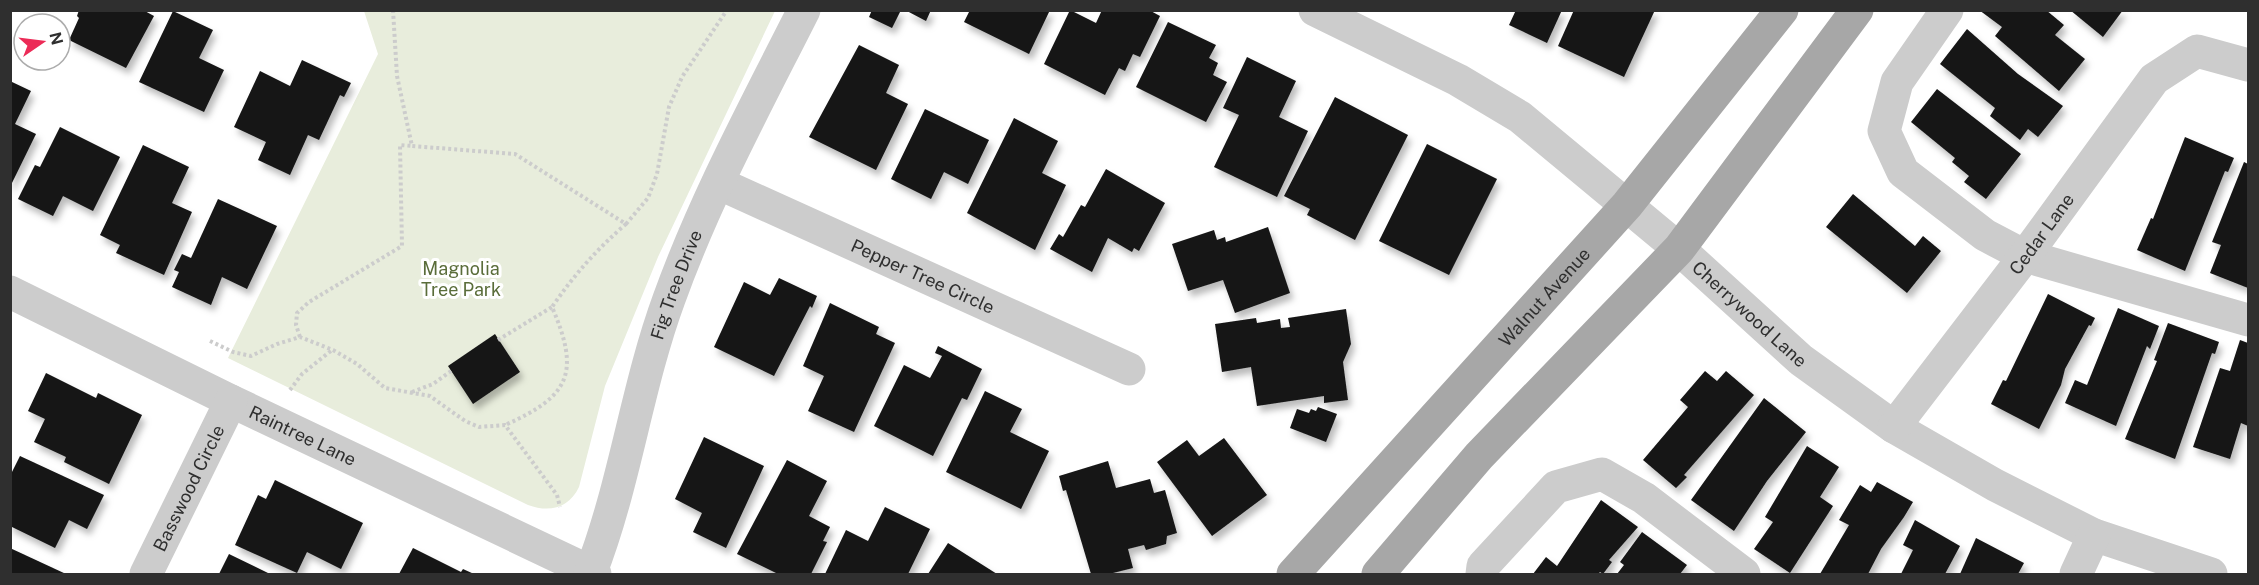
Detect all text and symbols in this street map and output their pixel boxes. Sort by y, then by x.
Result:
north arrow [12,12,72,72]
text: N [45,30,67,47]
street label: Cedar Lane [2004,189,2078,278]
street label: Fig Tree Drive [646,227,706,342]
street label: Pepper Tree Circle [848,234,998,317]
street label: Walnut Avenue [1494,243,1594,350]
street label: Cherrywood Lane [1688,256,1811,371]
park label: Magnolia Tree Park [421,258,501,300]
street label: Raintree Lane [246,401,360,470]
street label: Basswood Circle [148,421,228,555]

